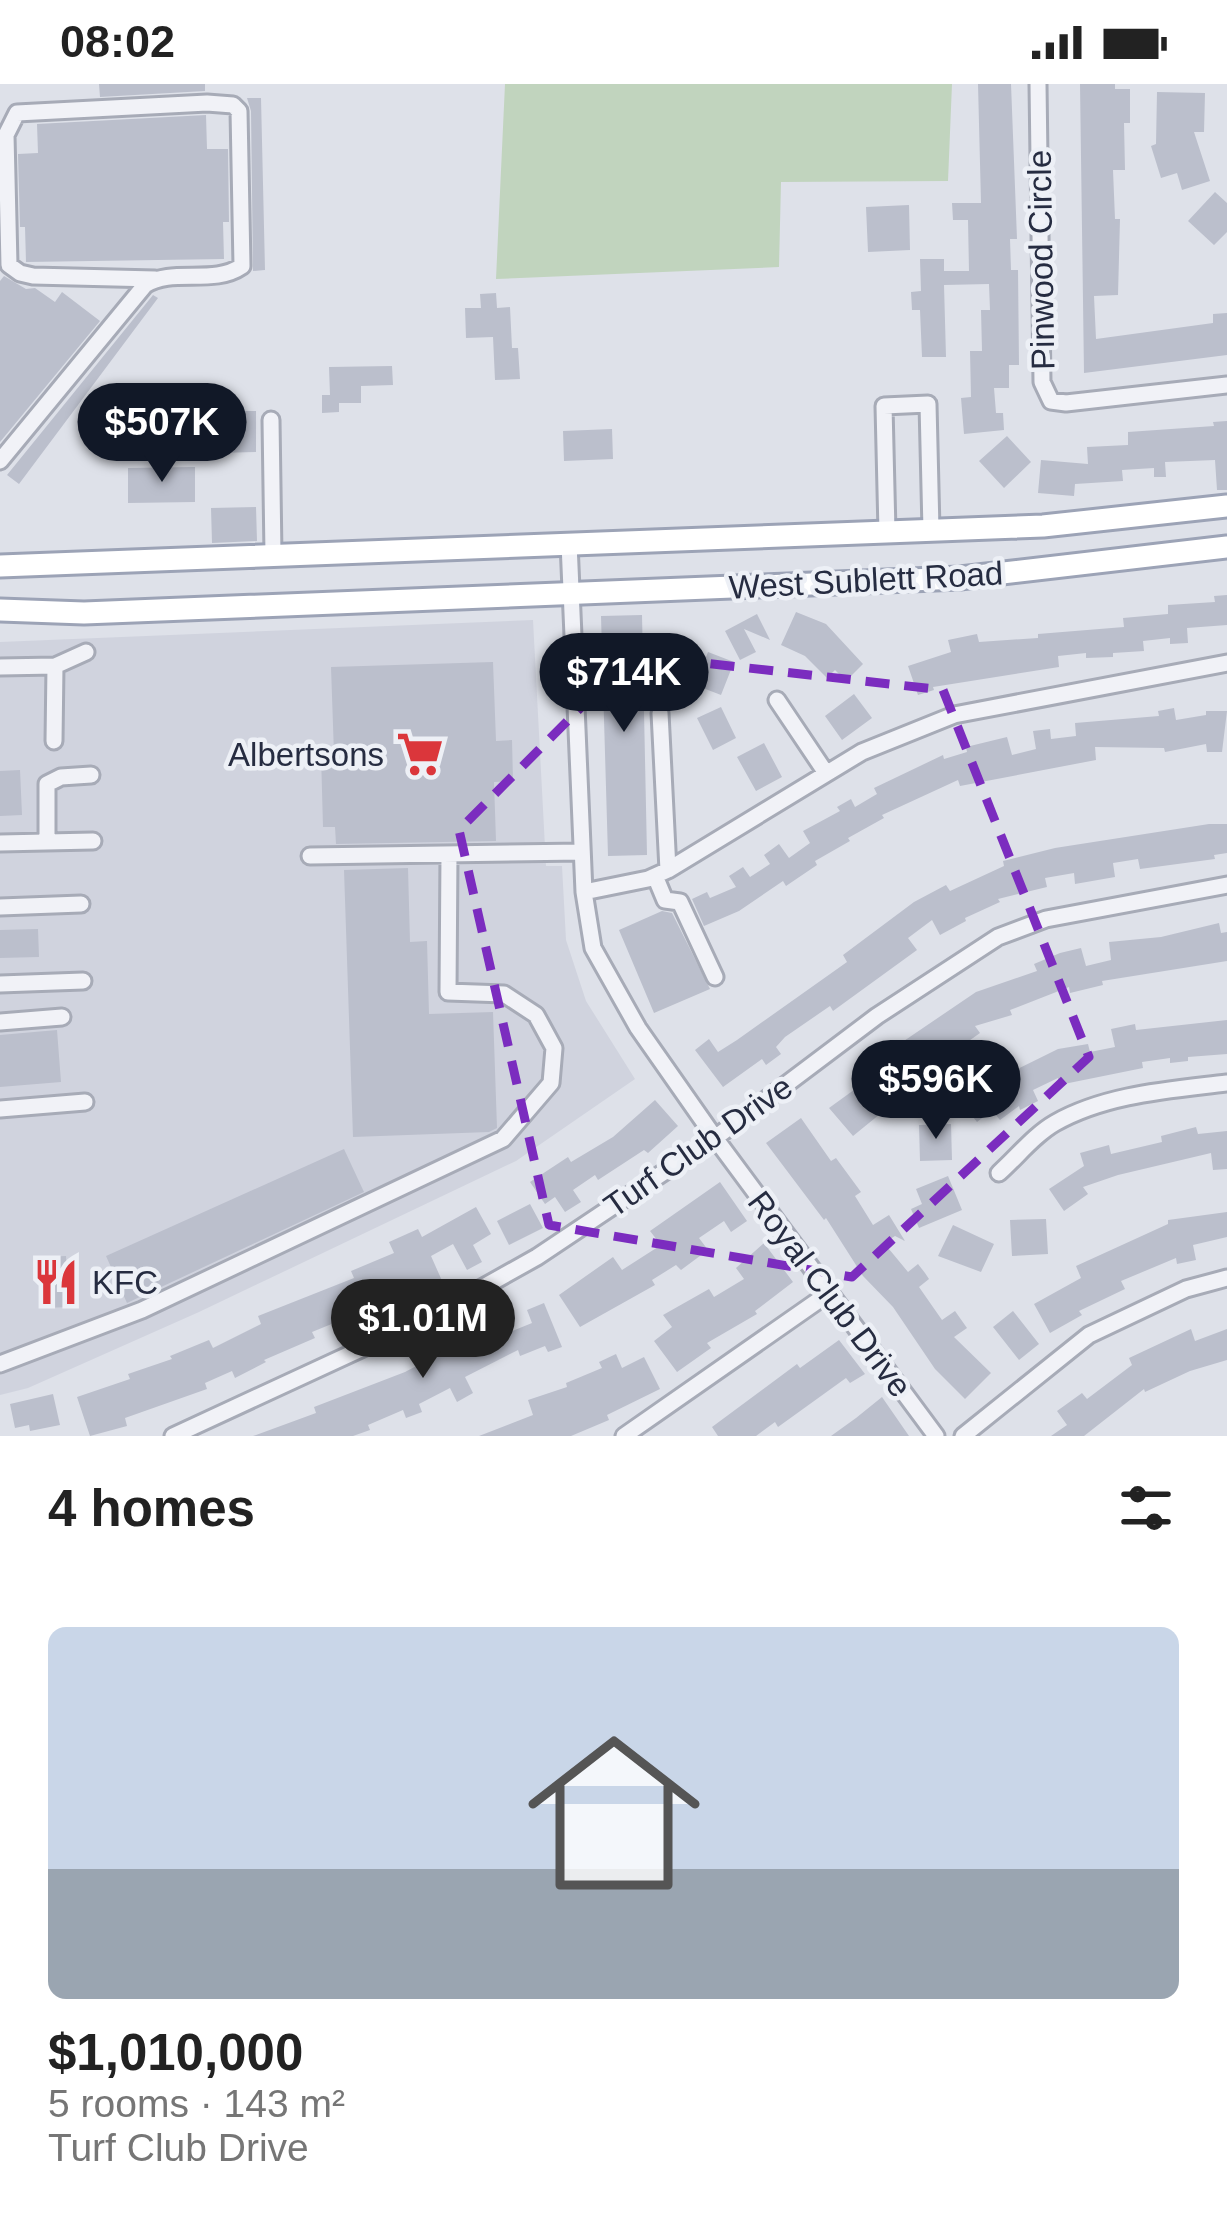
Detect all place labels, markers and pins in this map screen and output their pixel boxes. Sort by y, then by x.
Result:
pin: $507K [78,383,246,485]
pin: $714K [540,633,708,735]
supermarket icon: Albertsons [395,729,445,779]
place label: Albertsons [228,736,384,773]
pin: $596K [852,1040,1020,1142]
restaurant icon: KFC [31,1257,81,1307]
place label: KFC [92,1264,158,1301]
pin: $1.01M [325,1279,521,1381]

